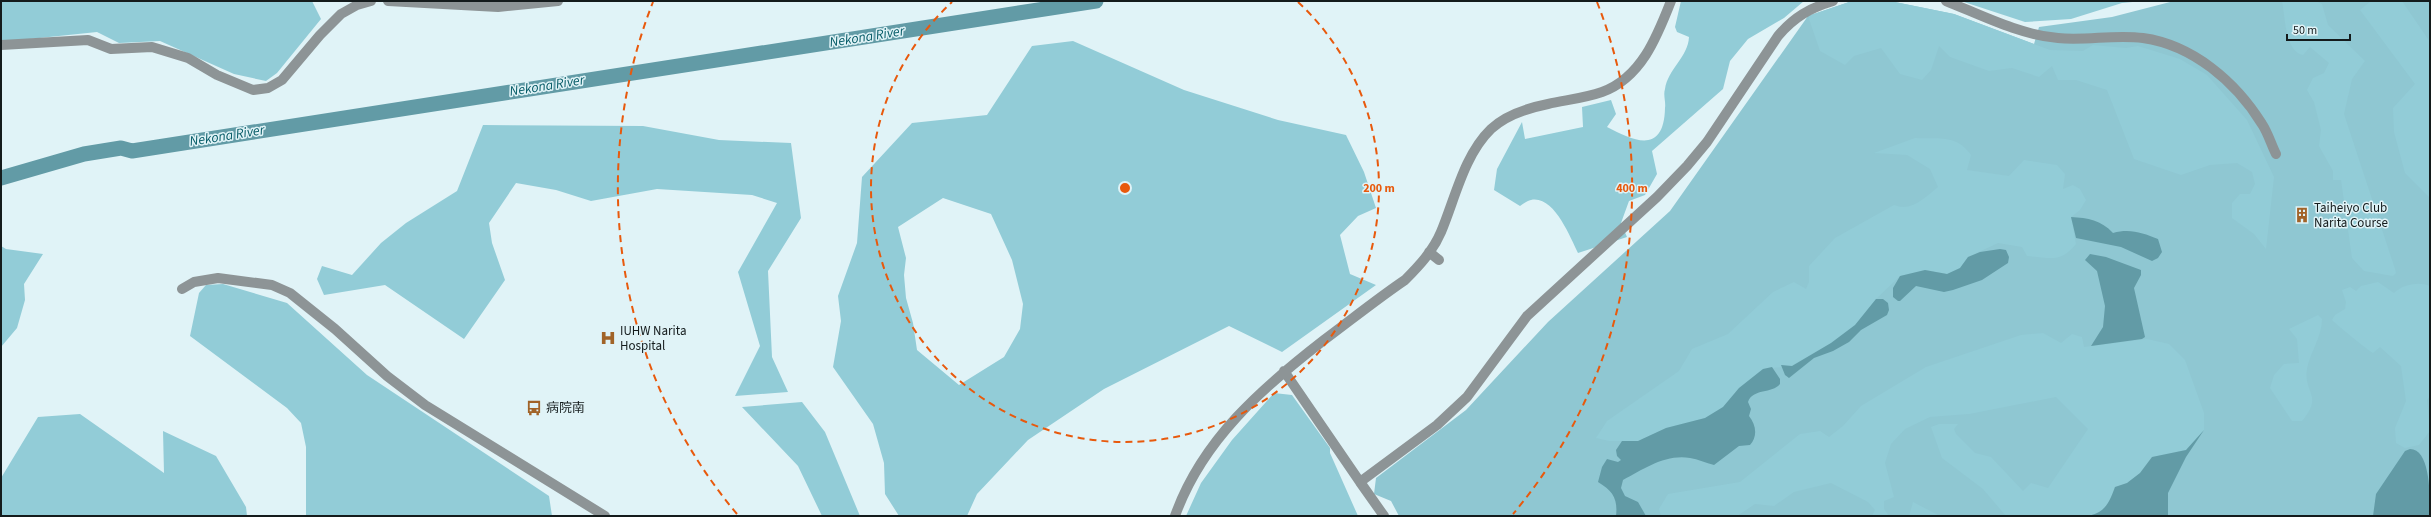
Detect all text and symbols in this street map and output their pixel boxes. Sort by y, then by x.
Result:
scale bar [2287,16,2350,42]
water label: Nekona River [828,21,907,53]
text: 50 m [2293,22,2317,39]
water label: Nekona River [508,70,587,102]
water label: Nekona River [188,120,267,152]
text: 200 m [1363,180,1395,197]
text: 400 m [1616,180,1648,197]
centre of rings [1118,181,1132,195]
place label: Taiheiyo Club Narita Course [2314,199,2388,232]
building icon: Taiheiyo Club Narita Course [2293,206,2311,224]
place label: IUHW Narita Hospital [620,322,686,355]
hospital icon: IUHW Narita Hospital [599,329,617,347]
bus stop icon: 病院南 [525,399,543,417]
place label: 病院南 [546,399,585,417]

